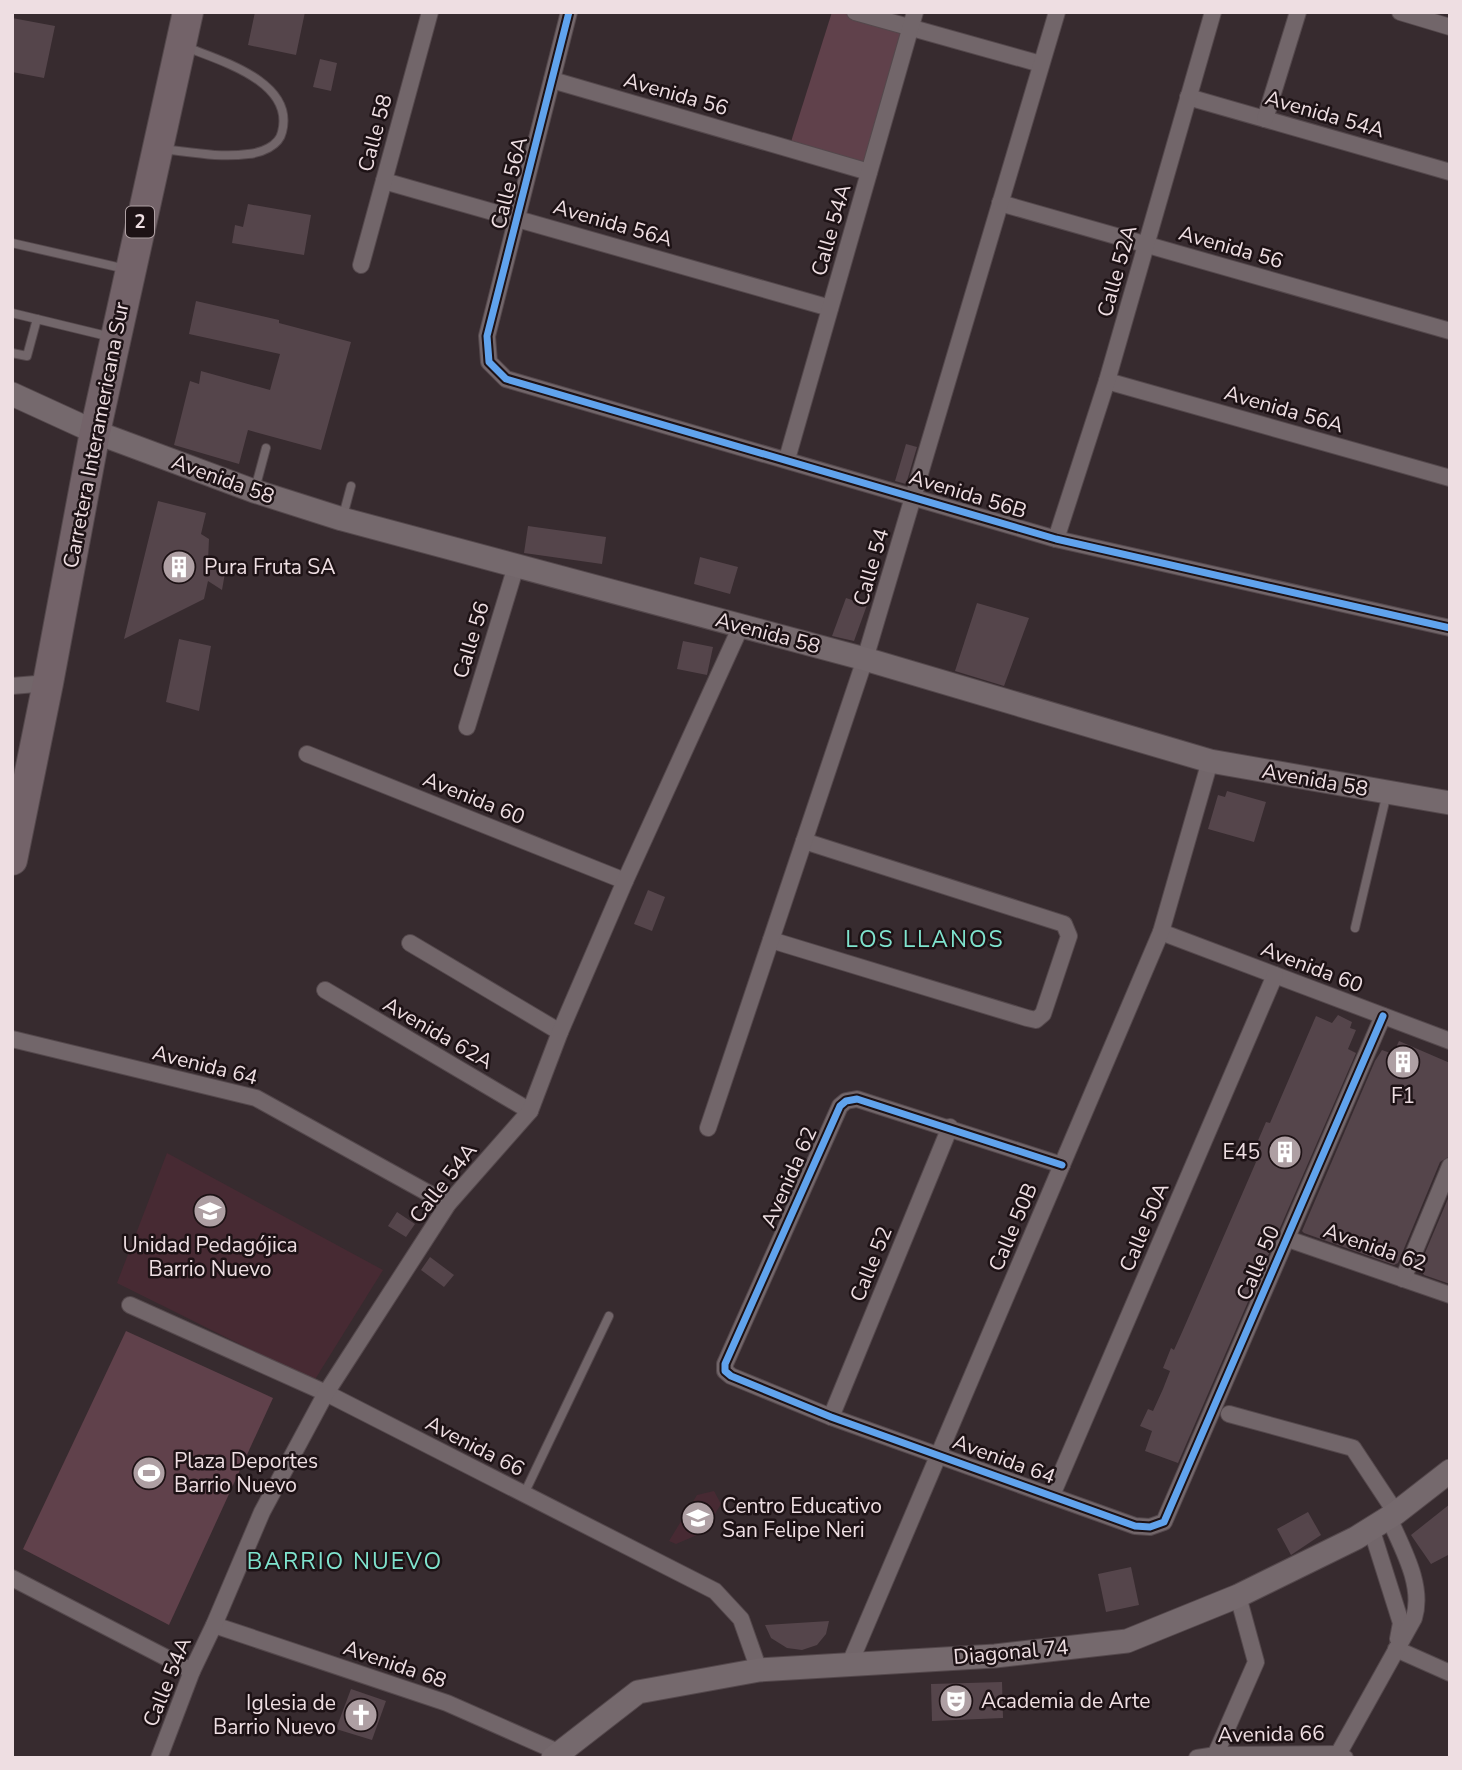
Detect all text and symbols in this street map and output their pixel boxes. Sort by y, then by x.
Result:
street label: Avenida 56 [621,66,731,122]
street label: Avenida 54A [1262,84,1388,144]
street label: Calle 58 [351,91,399,175]
street label: Calle 56A [484,134,534,232]
street label: Calle 54A [805,181,857,279]
street label: Avenida 56A [550,193,676,253]
road number: 2 [126,206,154,238]
street label: Avenida 56 [1176,219,1286,275]
street label: Calle 52A [1091,222,1143,320]
street label: Carretera Interamericana Sur [56,299,136,570]
street label: Avenida 56A [1221,379,1347,439]
street label: Avenida 58 [168,447,278,511]
street label: Avenida 56B [906,463,1030,525]
street label: Calle 54 [847,525,895,609]
building icon: Pura Fruta SA [160,548,198,586]
place label: Pura Fruta SA [204,553,336,581]
street label: Calle 56 [446,598,496,682]
street label: Avenida 58 [713,606,823,660]
street label: Avenida 58 [1260,757,1370,803]
street label: Avenida 60 [419,765,529,831]
district label: LOS LLANOS [845,924,1005,955]
street label: Avenida 60 [1257,935,1367,999]
street label: Avenida 62A [378,990,498,1076]
street label: Avenida 64 [150,1038,260,1092]
building icon: F1 [1384,1043,1422,1081]
place label: F1 [1391,1082,1415,1110]
street label: Avenida 62 [754,1122,824,1232]
building icon: E45 [1266,1133,1304,1171]
street label: Calle 54A [403,1137,483,1229]
place label: E45 [1223,1138,1260,1166]
street label: Calle 50A [1113,1178,1175,1276]
street label: Calle 50B [982,1179,1044,1275]
school or university icon: Unidad Pedagójica Barrio Nuevo [191,1192,229,1230]
street label: Avenida 62 [1320,1216,1430,1278]
street label: Calle 50 [1230,1221,1286,1305]
street label: Calle 52 [843,1222,899,1306]
place label: Unidad Pedagójica Barrio Nuevo [122,1231,298,1283]
street label: Avenida 66 [421,1409,529,1483]
street label: Avenida 64 [949,1427,1059,1491]
place label: Plaza Deportes Barrio Nuevo [174,1447,318,1499]
sports icon: Plaza Deportes Barrio Nuevo [130,1454,168,1492]
place label: Centro Educativo San Felipe Neri [722,1492,882,1544]
school or university icon: Centro Educativo San Felipe Neri [679,1499,717,1537]
district label: BARRIO NUEVO [247,1546,443,1577]
street label: Calle 54A [136,1633,198,1731]
street label: Avenida 68 [340,1633,450,1695]
street label: Diagonal 74 [952,1633,1070,1671]
theatre icon: Academia de Arte [937,1682,975,1720]
place label: Academia de Arte [981,1687,1150,1715]
place label: Iglesia de Barrio Nuevo [213,1689,336,1741]
church icon: Iglesia de Barrio Nuevo [342,1696,380,1734]
street label: Avenida 66 [1217,1719,1325,1749]

